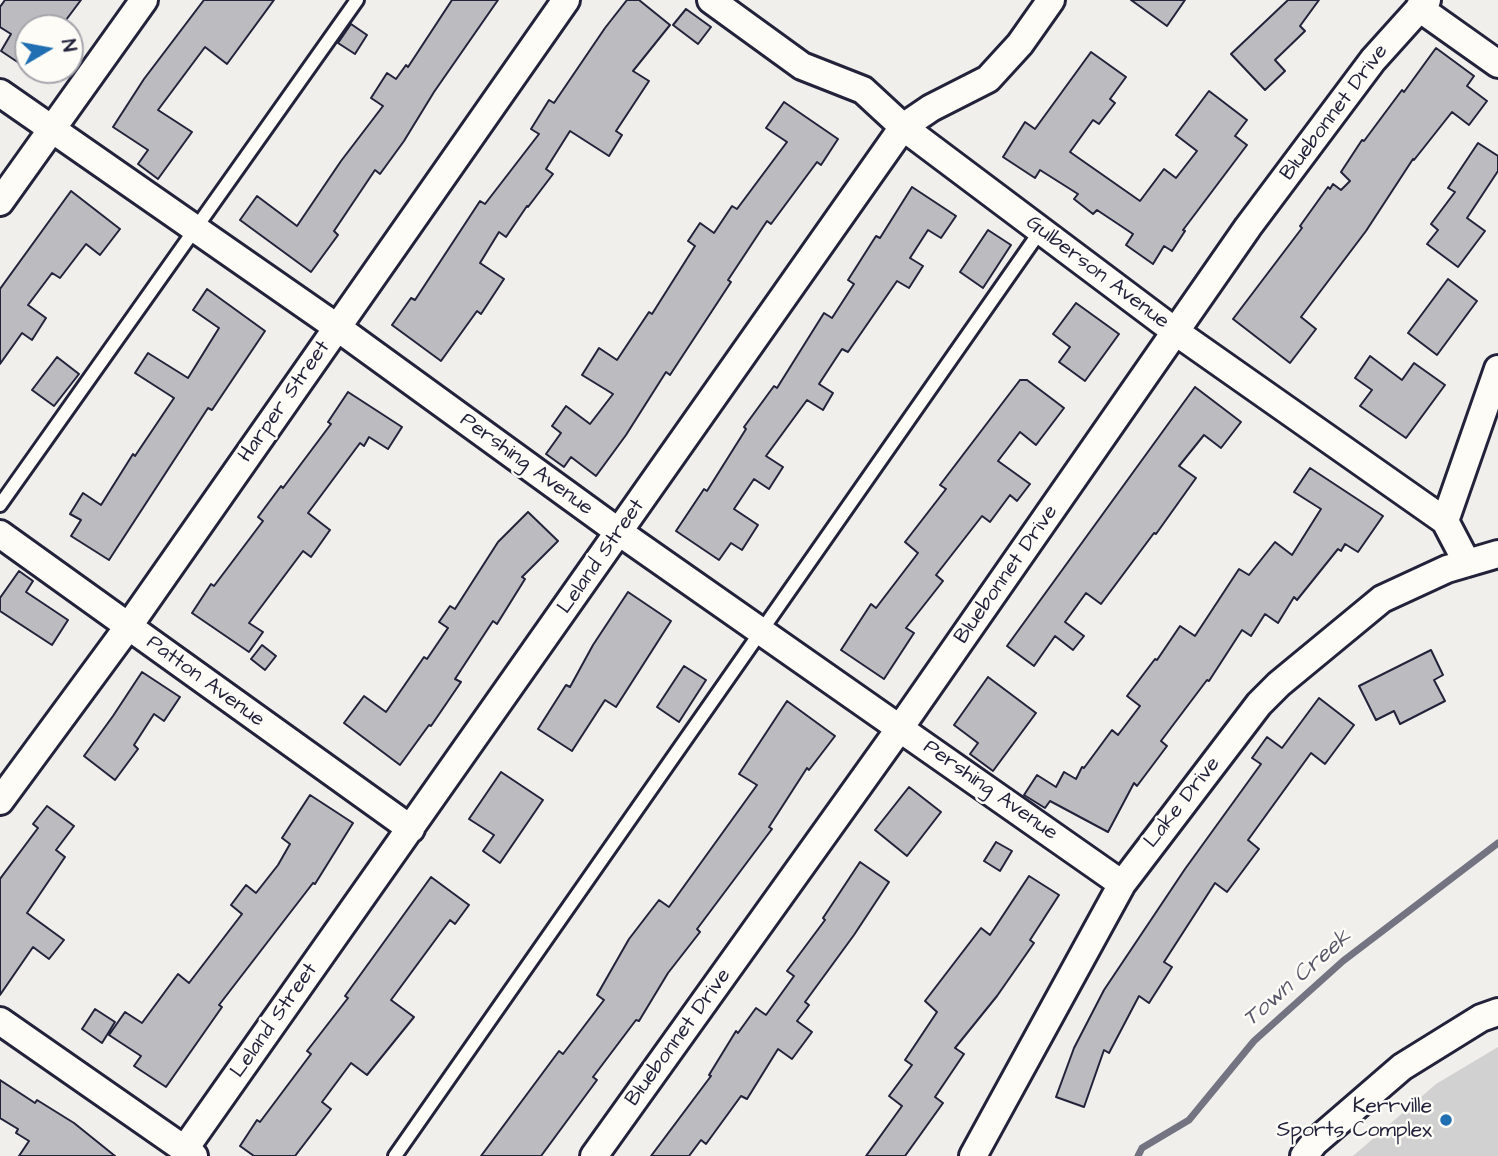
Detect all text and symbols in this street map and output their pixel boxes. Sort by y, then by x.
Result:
north arrow [14,14,84,84]
text: N [54,37,83,54]
street label: Bluebonnet Drive [1276,40,1394,186]
street label: Gulberson Avenue [1020,211,1174,335]
street label: Harper Street [234,336,336,468]
street label: Pershing Avenue [455,408,597,522]
street label: Leland Street [553,495,651,619]
street label: Bluebonnet Drive [950,501,1064,649]
street label: Patton Avenue [141,631,269,733]
street label: Pershing Avenue [918,735,1062,847]
street label: Lake Drive [1140,752,1226,854]
water label: Town Creek [1238,924,1358,1034]
street label: Leland Street [226,959,324,1083]
street label: Bluebonnet Drive [621,964,737,1112]
place label: Kerrville Sports Complex [1277,1095,1432,1145]
marker: Kerrville Sports Complex [1438,1112,1454,1128]

